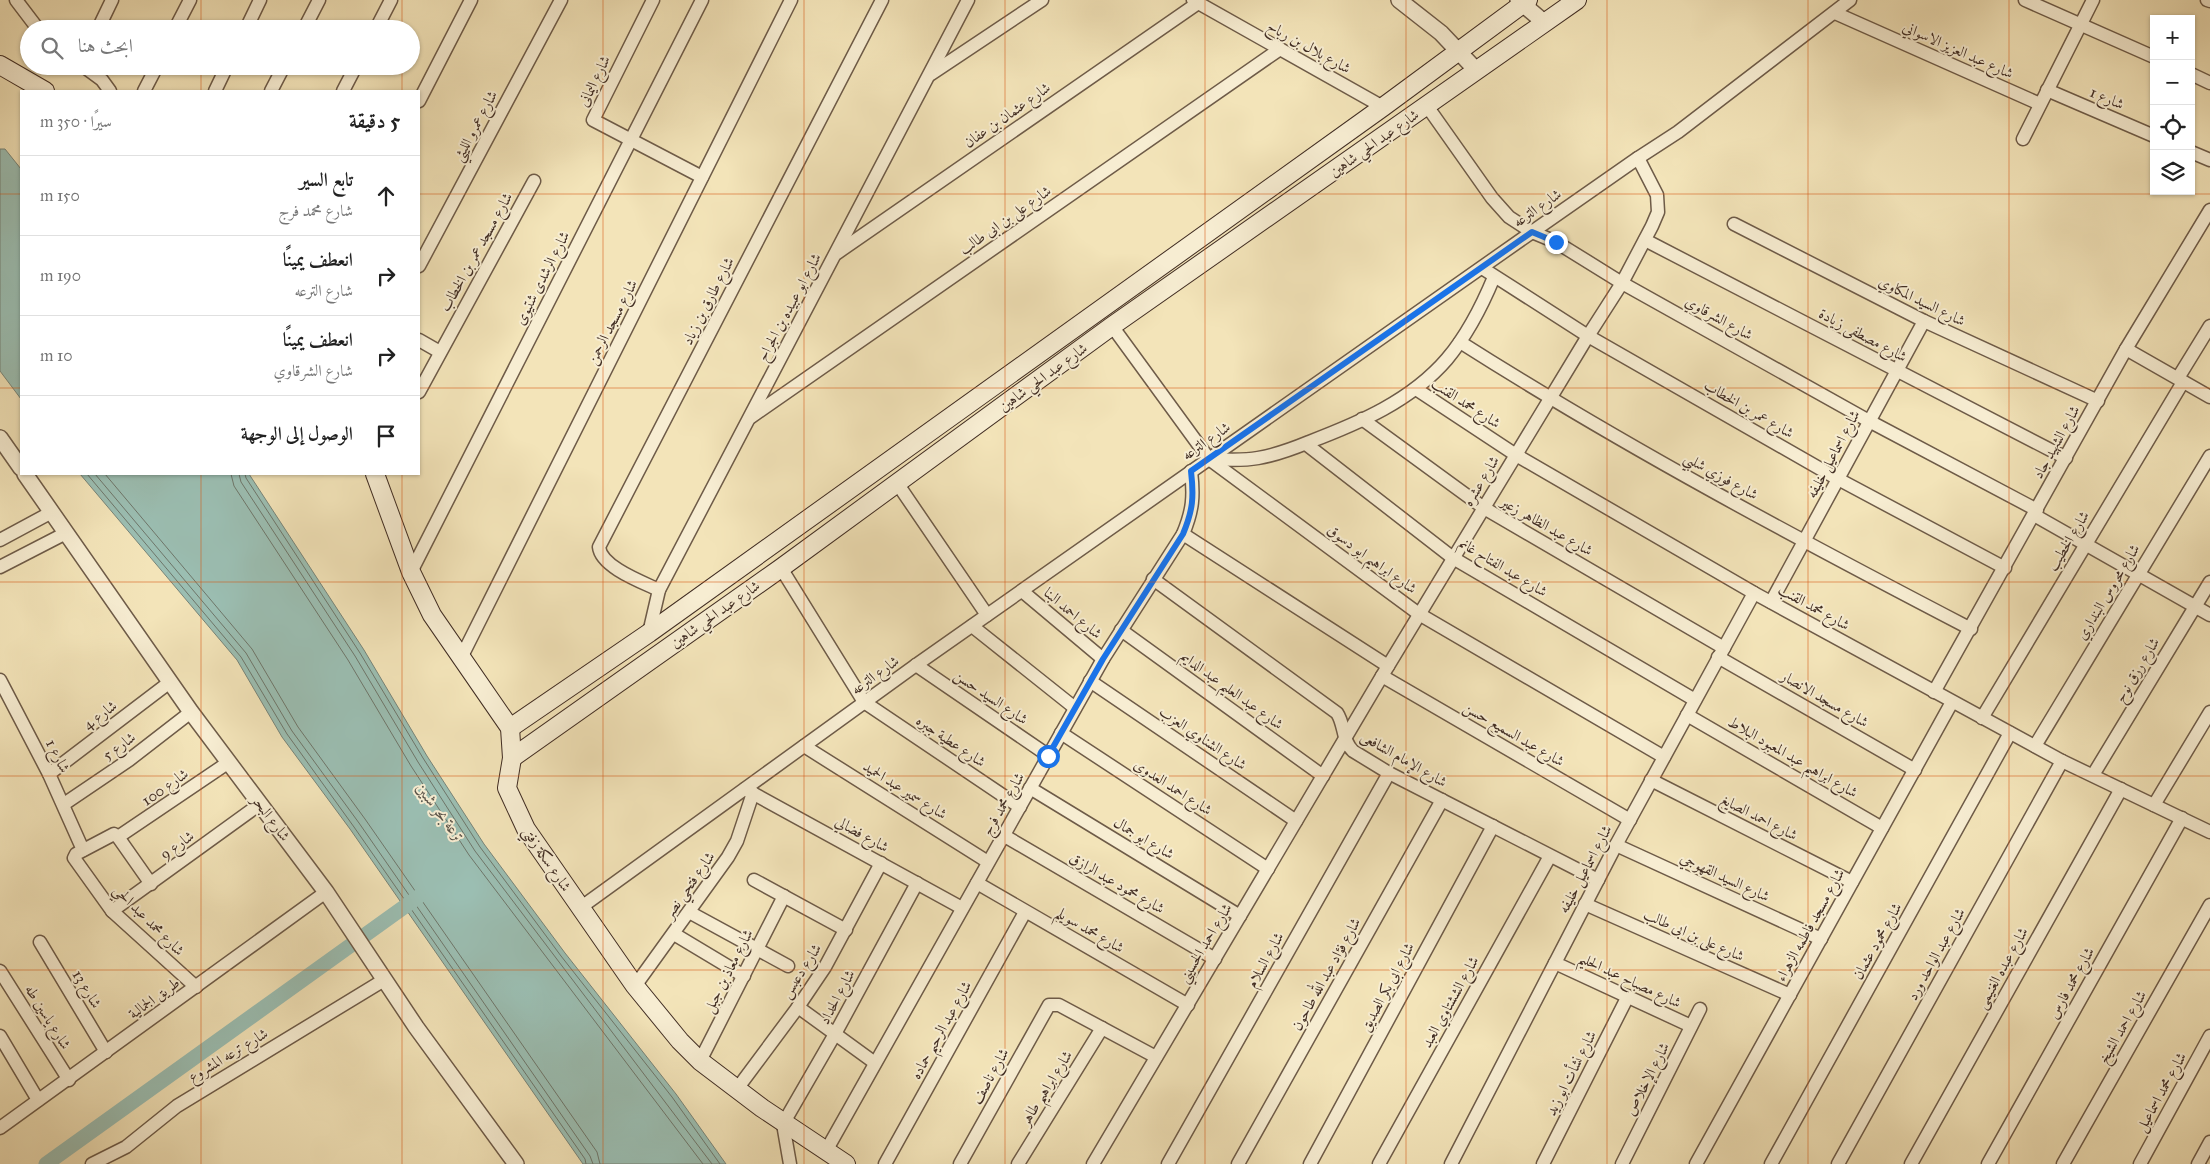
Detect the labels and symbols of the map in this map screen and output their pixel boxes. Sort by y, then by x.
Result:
street label: شارع بلال بن رباح [1262,17,1354,81]
street label: شارع عبد العزيز الاسواني [1898,18,2016,86]
street label: شارع اليمانى [574,53,618,111]
street label: شارع عثمان بن عفان [960,79,1056,155]
street label: شارع 1 [2086,83,2127,117]
street label: شارع عمرو الليثي [449,87,506,167]
street label: شارع عبد الحي شاهين [1326,105,1425,185]
street label: شارع على بن ابى طالب [956,182,1057,262]
street label: شارع الترعه [1509,185,1567,234]
street label: شارع مسجد عمر بن الخطاب [436,189,520,317]
street label: شارع الرشدى شتيوى [511,228,577,330]
route end [1545,231,1568,254]
street label: شارع ابو عبيده بن الجراح [753,250,829,366]
street label: شارع طارق بن زياد [678,254,741,350]
street label: شارع السيد المكاوي [1874,272,1968,333]
street label: شارع مسجد الرحمن [583,276,645,369]
street label: شارع الشرقاوي [1680,292,1756,347]
street label: شارع مصطفى زيادة [1814,304,1910,369]
street label: شارع عبد الحي شاهين [995,339,1094,419]
street label: شارع محمد القنب [1426,374,1504,435]
street label: شارع عمر بن الخطاب [1699,376,1797,446]
street label: شارع الشهيد جاد [2028,402,2087,484]
street label: شارع اسماعيل خليفه [1802,407,1867,503]
street label: شارع الترعه [1178,418,1236,467]
street label: شارع فوزي شلبي [1678,448,1761,508]
street label: شارع عشره [1459,452,1507,512]
street label: شارع عبد الظاهر زعير [1494,491,1596,563]
street label: شارع الخطيب [2043,508,2096,576]
street label: شارع ابراهيم ابو دسوق [1320,520,1420,602]
street label: شارع عبد الفتاح غانم [1453,533,1551,604]
street label: شارع محروس البنداري [2072,541,2147,645]
street label: شارع عبد الحي شاهين [667,576,766,656]
street label: شارع محمد القنب [1773,580,1853,638]
street label: شارع احمد البنا [1038,583,1106,646]
street label: شارع رزق نوح [2111,634,2167,708]
street label: شارع عبد العليم عبد الدايم [1174,647,1287,738]
street label: شارع الترعه [847,652,905,702]
street label: شارع السيد حسن [948,666,1031,732]
street label: شارع مسجد الانصار [1774,666,1872,735]
street label: شارع 4 [80,696,123,737]
street label: شارع عبد السميع حسن [1458,698,1568,775]
street label: شارع الشناوي العزب [1154,702,1250,777]
street label: شارع عطية جبره [911,711,989,774]
street label: شارع ابراهيم عبد المعبود البلاط [1722,712,1861,807]
street label: شارع الإمام الشافعى [1356,727,1450,794]
street label: شارع 5 [99,728,141,767]
street label: شارع 1 [38,736,74,778]
route start [1037,745,1060,768]
street label: شارع احمد العدوى [1128,755,1216,822]
street label: شارع سمير عبد الحميد [857,757,950,826]
street label: شارع 100 [138,765,194,813]
street label: شارع محمد فرج [978,769,1032,841]
water label: ترعة بحر شبين [411,779,469,847]
street label: شارع البحر [243,790,294,847]
street label: شارع احمد الصايغ [1715,790,1801,849]
street label: شارع فضالي [830,812,892,860]
street label: شارع ابو جمال [1108,813,1177,866]
street label: شارع اسماعيل خليفه [1554,822,1619,918]
street label: شارع سكة زفتي [515,823,575,898]
street label: شارع 9 [157,827,200,866]
street label: شارع فتحي نصر [658,848,723,926]
street label: شارع محمود عبد الرازق [1064,848,1168,921]
street label: شارع السيد القهوجي [1676,848,1773,909]
street label: شارع مسجد فاطمه الزهراء [1772,866,1852,986]
street label: شارع محمد عبد الحي [106,881,188,963]
street label: شارع محمود عثمان [1848,899,1909,985]
street label: شارع احمد الحسيني [1174,900,1240,989]
street label: شارع محمد سويلم [1050,903,1127,962]
street label: شارع على بن ابى طالب [1639,905,1747,969]
street label: شارع عبد الواحد ورد [1903,905,1972,1005]
street label: شارع فؤاد عبد الله طاحون [1285,913,1368,1036]
street label: شارع عبده الغنيمى [1972,924,2035,1014]
street label: شارع معاذ بن جبل [699,926,760,1018]
street label: شارع السلام [1242,929,1291,993]
street label: شارع ابى بكر الصديق [1356,939,1422,1037]
street label: شارع دعبس [777,940,829,1004]
street label: شارع محمد فارس [2044,944,2102,1024]
street label: شارع مصباح عبد الحليم [1573,948,1684,1017]
street label: شارع الششتاوي العبد [1417,953,1486,1053]
street label: شارع 13 [65,967,105,1013]
street label: شارع الحداد [815,967,862,1029]
street label: طريق الجمالية [125,973,184,1023]
street label: شارع عبد الرحيم حماده [907,978,981,1085]
street label: شارع ياسين طه [18,981,75,1055]
street label: شارع احمد الشيخ [2094,987,2154,1069]
street label: شارع ترعه المشروع [185,1024,273,1089]
street label: شارع نشأت ابو زيد [1540,1027,1604,1120]
street label: شارع الإخلاص [1621,1039,1677,1120]
street label: شارع ناصف [967,1045,1016,1109]
street label: شارع ابراهيم طاهر [1015,1047,1081,1134]
street label: شارع محمد اسماعيل [2132,1049,2194,1137]

